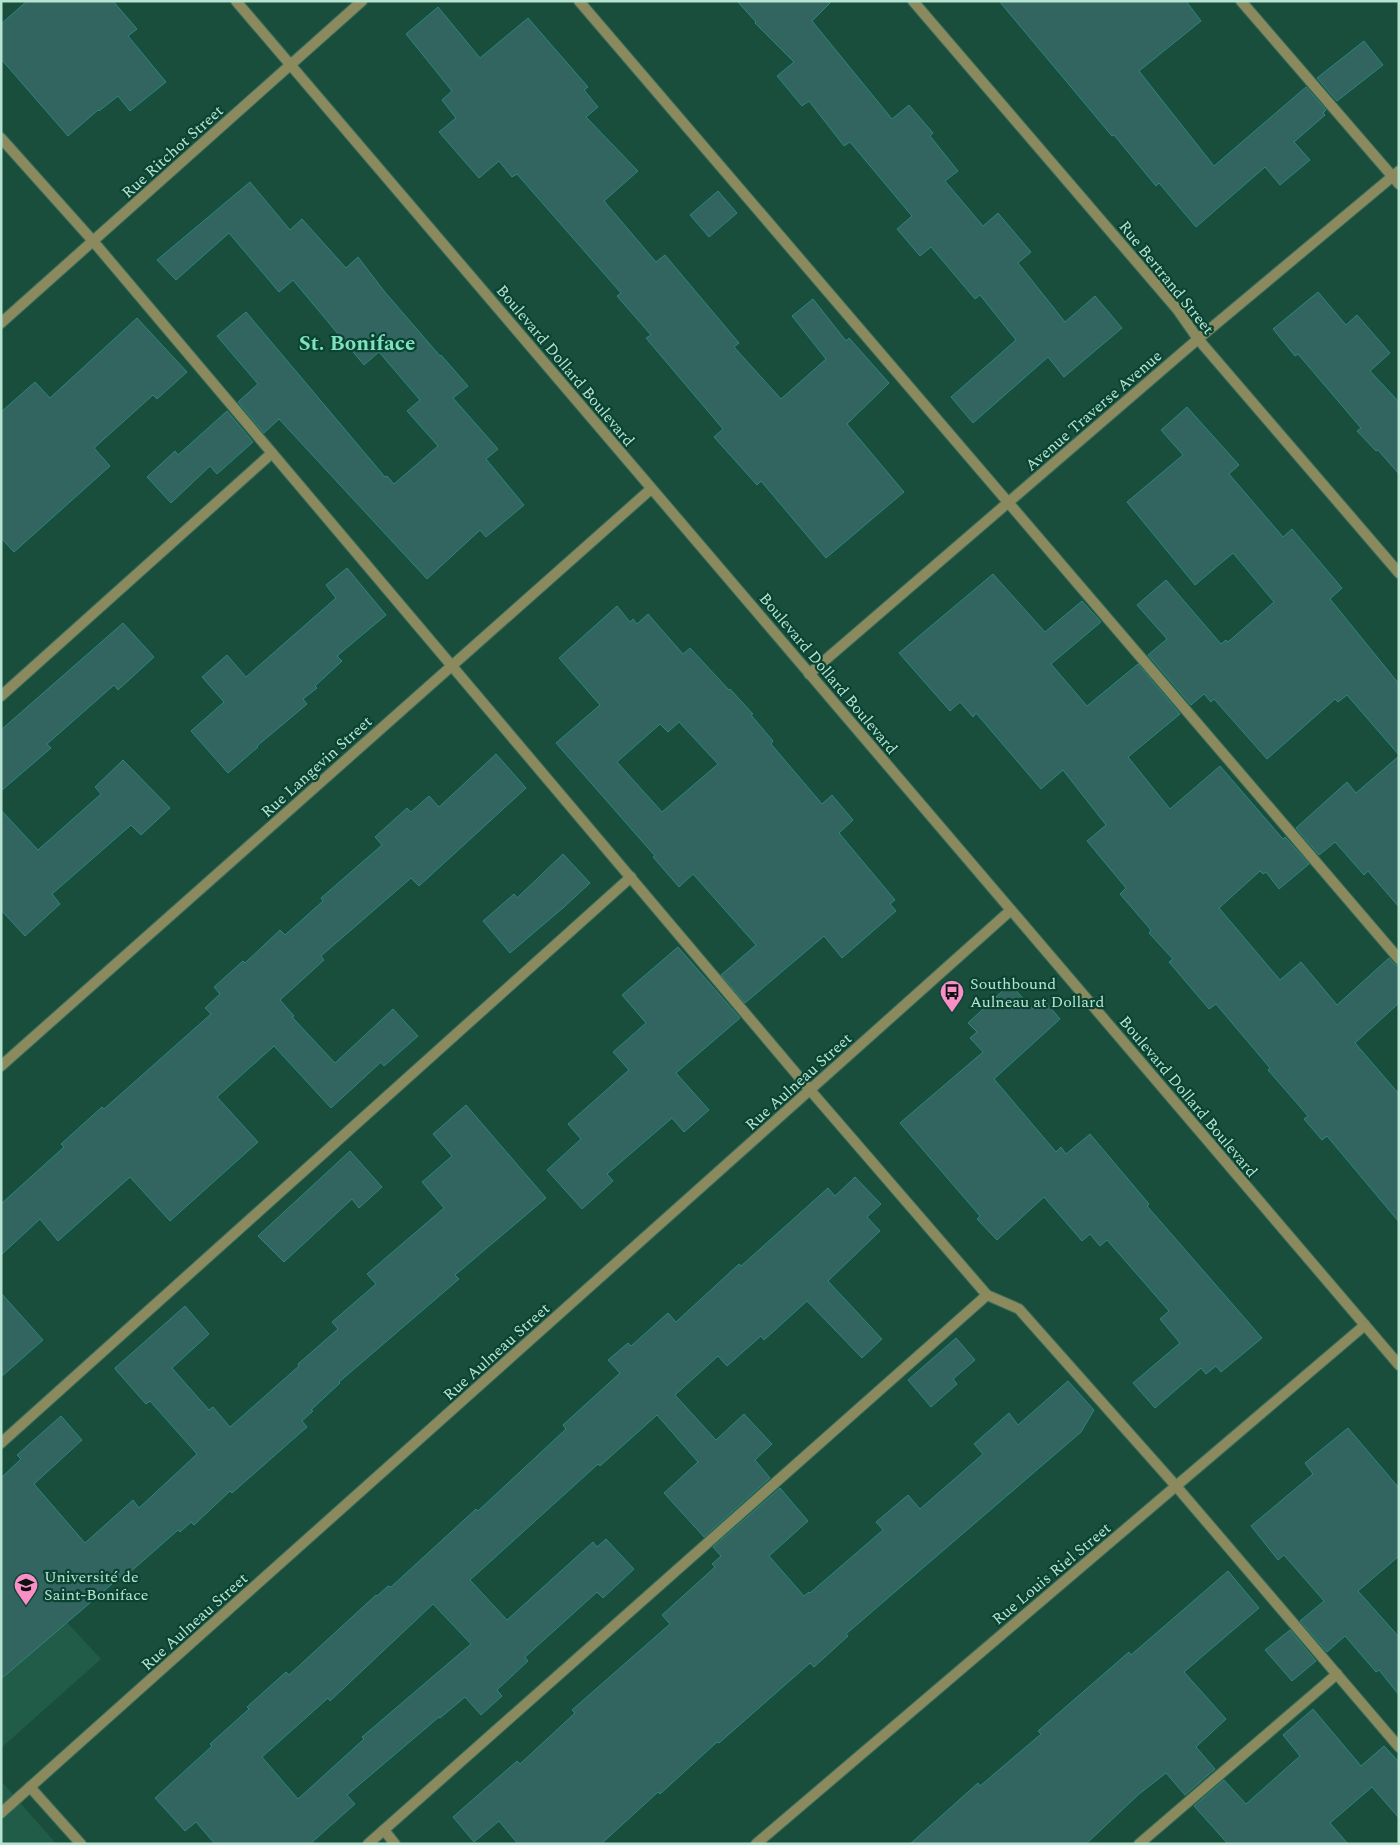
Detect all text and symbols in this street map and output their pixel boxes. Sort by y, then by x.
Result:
street label: Rue Ritchot Street [116,99,229,204]
street label: Rue Bertrand Street [1113,215,1220,340]
street label: Boulevard Dollard Boulevard [490,280,640,452]
district label: St. Boniface [299,328,415,360]
street label: Avenue Traverse Avenue [1020,344,1167,477]
street label: Boulevard Dollard Boulevard [753,588,903,760]
street label: Rue Langevin Street [256,710,378,823]
place label: Southbound Aulneau at Dollard [970,972,1104,1014]
bus stop icon: Southbound Aulneau at Dollard [939,979,965,1013]
street label: Boulevard Dollard Boulevard [1113,1011,1263,1183]
street label: Rue Aulneau Street [740,1027,858,1136]
street label: Rue Aulneau Street [438,1297,556,1406]
street label: Rue Louis Riel Street [987,1516,1117,1631]
place label: Université de Saint-Boniface [44,1565,149,1607]
street label: Rue Aulneau Street [136,1567,254,1676]
school or university icon: Université de Saint-Boniface [13,1572,39,1606]

